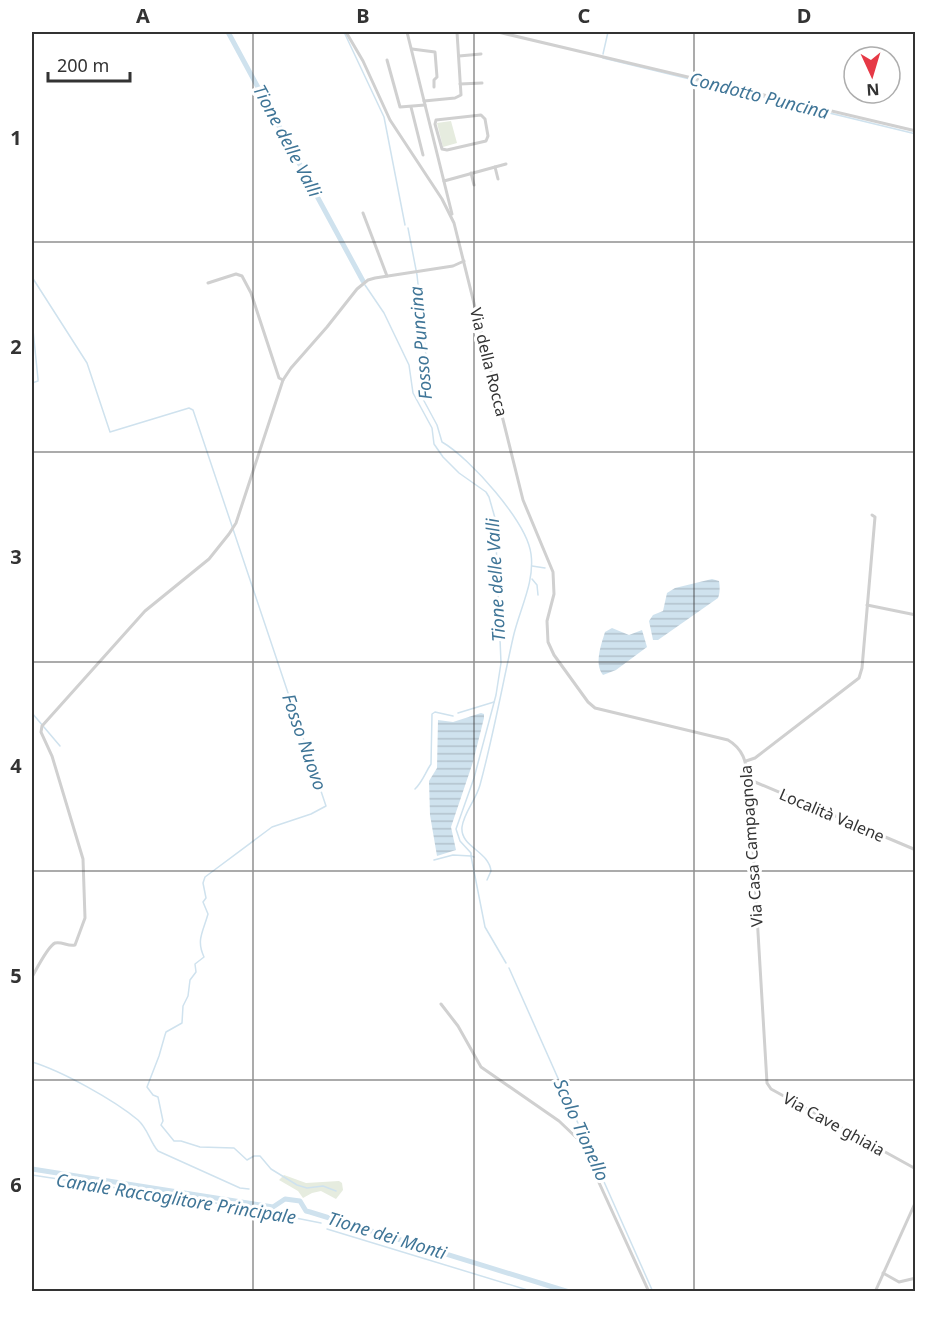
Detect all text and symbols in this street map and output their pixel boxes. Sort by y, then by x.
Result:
text: A [136,2,150,29]
text: B [356,2,370,29]
text: C [578,2,591,29]
text: D [797,2,811,29]
scale bar [48,45,130,83]
north arrow [842,45,902,105]
text: 200 m [57,53,109,77]
water label: Condotto Puncina [687,66,831,124]
text: N [866,79,880,101]
water label: Tione delle Valli [248,80,328,201]
text: 1 [10,124,22,151]
water label: Fosso Puncina [403,285,437,401]
street label: Via della Rocca [465,305,513,419]
text: 2 [10,333,22,360]
water label: Tione delle Valli [480,517,510,643]
text: 3 [10,543,22,570]
water label: Fosso Nuovo [277,690,333,793]
text: 4 [10,752,22,779]
street label: Via Casa Campagnola [734,764,768,928]
street label: Località Valene [776,783,888,847]
text: 5 [10,962,22,989]
water label: Scolo Tionello [549,1075,615,1184]
street label: Via Cave ghiaia [779,1087,889,1161]
water label: Canale Raccoglitore Principale [55,1167,298,1229]
text: 6 [10,1171,22,1198]
water label: Tione dei Monti [325,1206,450,1265]

